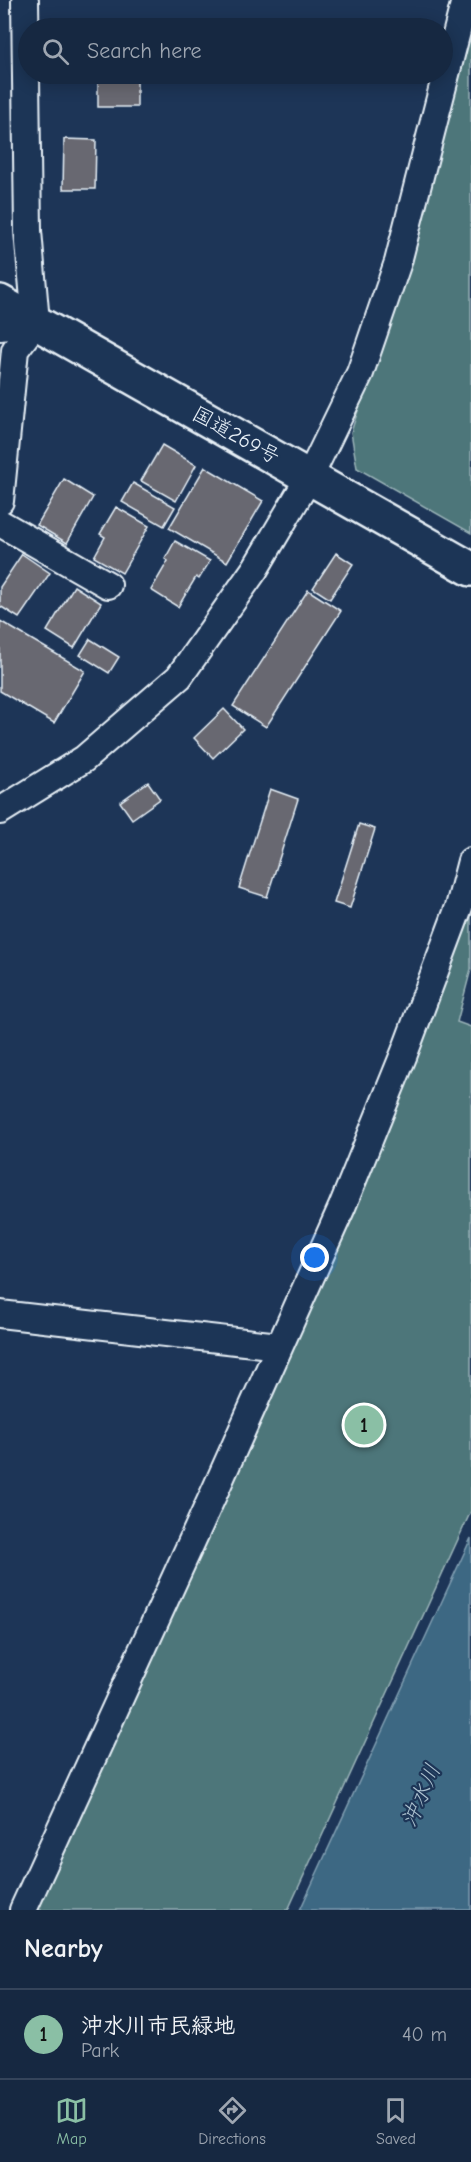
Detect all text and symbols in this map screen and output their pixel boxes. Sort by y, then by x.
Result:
search box [18,18,453,84]
icon: search [39,35,72,68]
text: Search here [87,38,202,64]
street label: 国道269号 [188,401,284,469]
your location [300,1243,329,1272]
pin: 1 [344,1402,384,1448]
water label: 沖水川 [396,1760,446,1831]
text: Nearby [24,1934,103,1964]
text: 沖水川市民緑地 [81,2013,235,2039]
text: 1 [40,2023,47,2046]
text: 40 m [402,2023,447,2046]
text: Park [81,2039,119,2062]
tab: Map [55,2094,88,2148]
tab: Directions [198,2094,266,2148]
tab: Saved [376,2094,416,2148]

